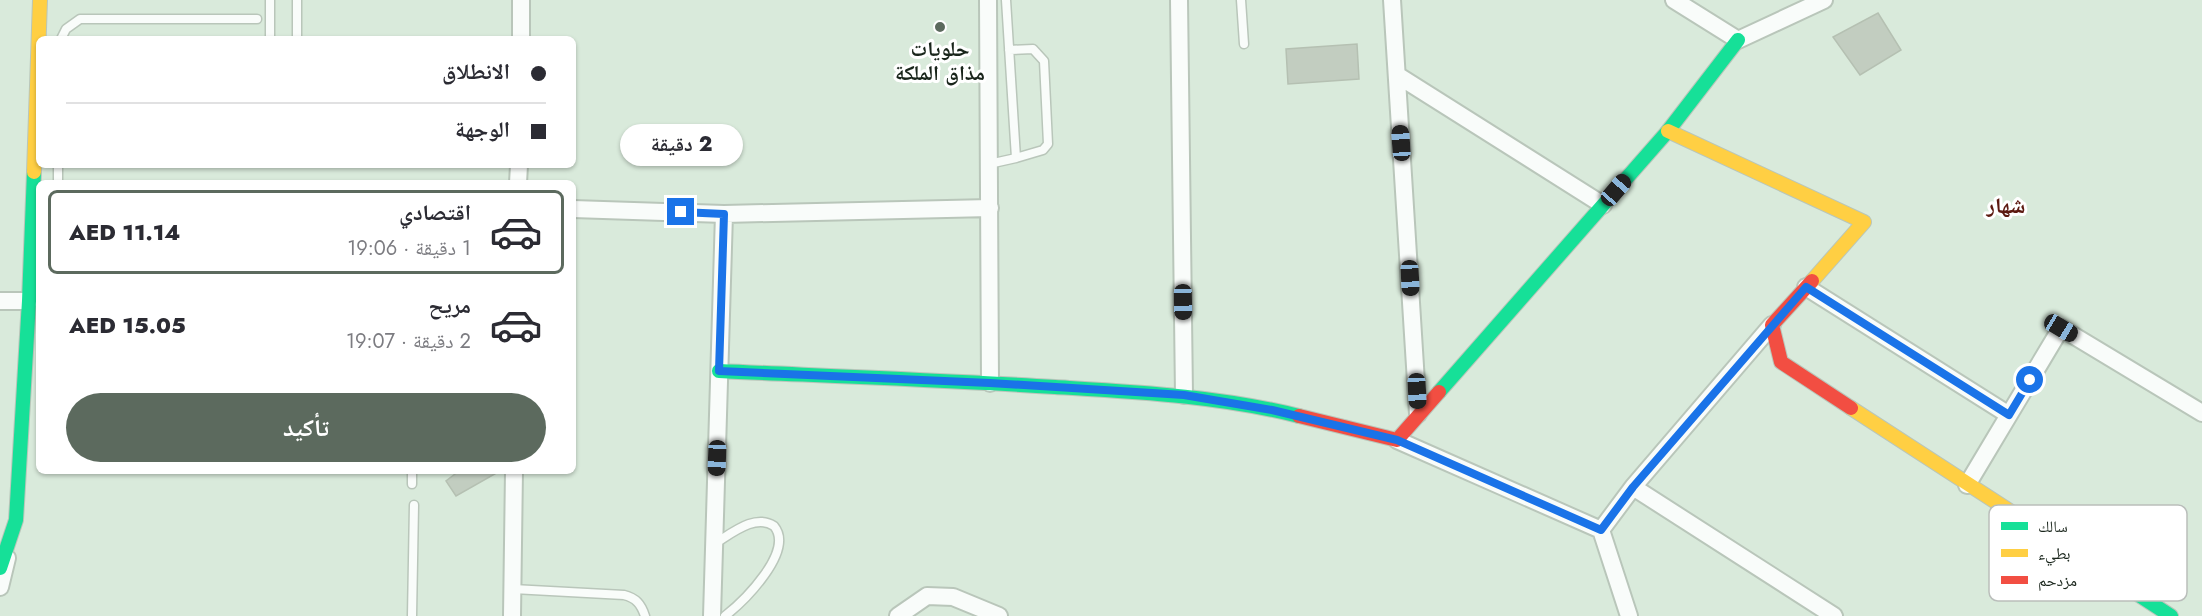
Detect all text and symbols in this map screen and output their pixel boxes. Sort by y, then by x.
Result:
marker: حلويات مذاق الملكة [933,20,947,34]
place label: حلويات مذاق الملكة [895,34,985,88]
text: الانطلاق [442,55,510,87]
text: الوجهة [455,113,510,145]
car [1391,124,1411,162]
callout: 2 دقيقة [620,125,742,167]
text: 2 دقيقة [651,130,712,159]
car [1597,171,1635,209]
district label: شهار [1986,189,2025,221]
text: اقتصادي [399,196,471,228]
route end [667,198,694,225]
icon: car [489,205,543,259]
text: AED 11.14 [69,216,180,248]
text: 1 دقيقة · 19:06 [347,234,471,263]
car [1400,260,1420,296]
car [1174,284,1192,320]
text: مريح [428,289,471,321]
icon: car [489,298,543,352]
text: AED 15.05 [69,309,186,341]
car [2041,311,2081,345]
text: 2 دقيقة · 19:07 [346,327,471,356]
route start [2016,366,2043,393]
car [1407,373,1427,409]
button: تأكيد [66,393,546,462]
car [707,440,727,476]
legend [1989,505,2187,601]
text: سالك [2038,515,2068,538]
text: بطيء [2038,542,2070,566]
text: مزدحم [2038,569,2077,592]

